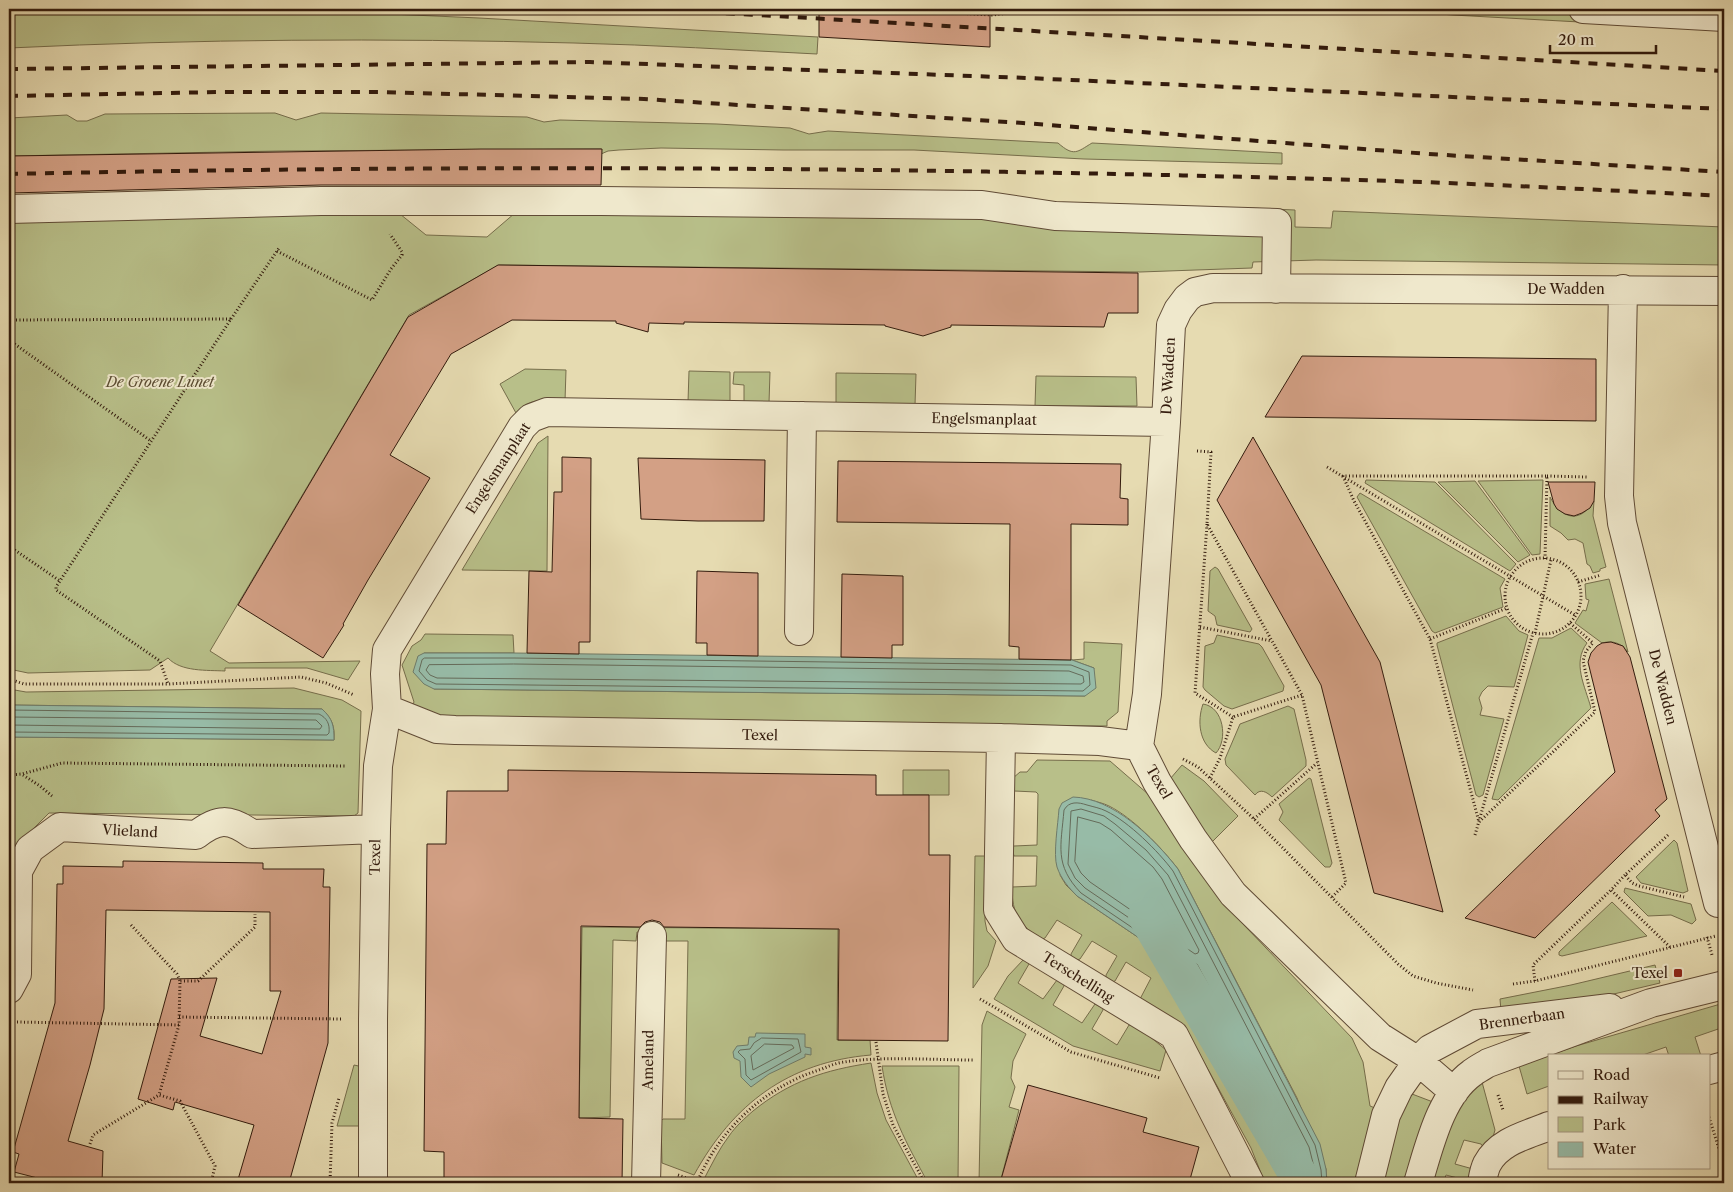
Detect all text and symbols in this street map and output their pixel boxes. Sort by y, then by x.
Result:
scale bar [1550,22,1657,54]
text: 20 m [1558,30,1594,49]
street label: De Wadden [1527,280,1605,298]
street label: De Wadden [1157,337,1179,415]
park label: De Groene Lunet [105,373,215,391]
street label: Engelsmanplaat [931,409,1037,429]
street label: Engelsmanplaat [462,419,534,517]
street label: De Wadden [1645,647,1681,727]
street label: Texel [742,726,778,744]
street label: Texel [1142,762,1176,802]
street label: Vlieland [101,821,159,841]
street label: Texel [366,839,384,875]
street label: Terschelling [1039,948,1118,1007]
place label: Texel [1632,964,1668,982]
marker: Texel [1672,967,1684,979]
street label: Brennerbaan [1478,1004,1566,1034]
street label: Ameland [638,1029,658,1091]
legend [1548,1054,1710,1170]
text: Road [1593,1065,1630,1084]
text: Railway [1593,1089,1649,1108]
text: Park [1593,1115,1627,1134]
text: Water [1592,1139,1637,1158]

